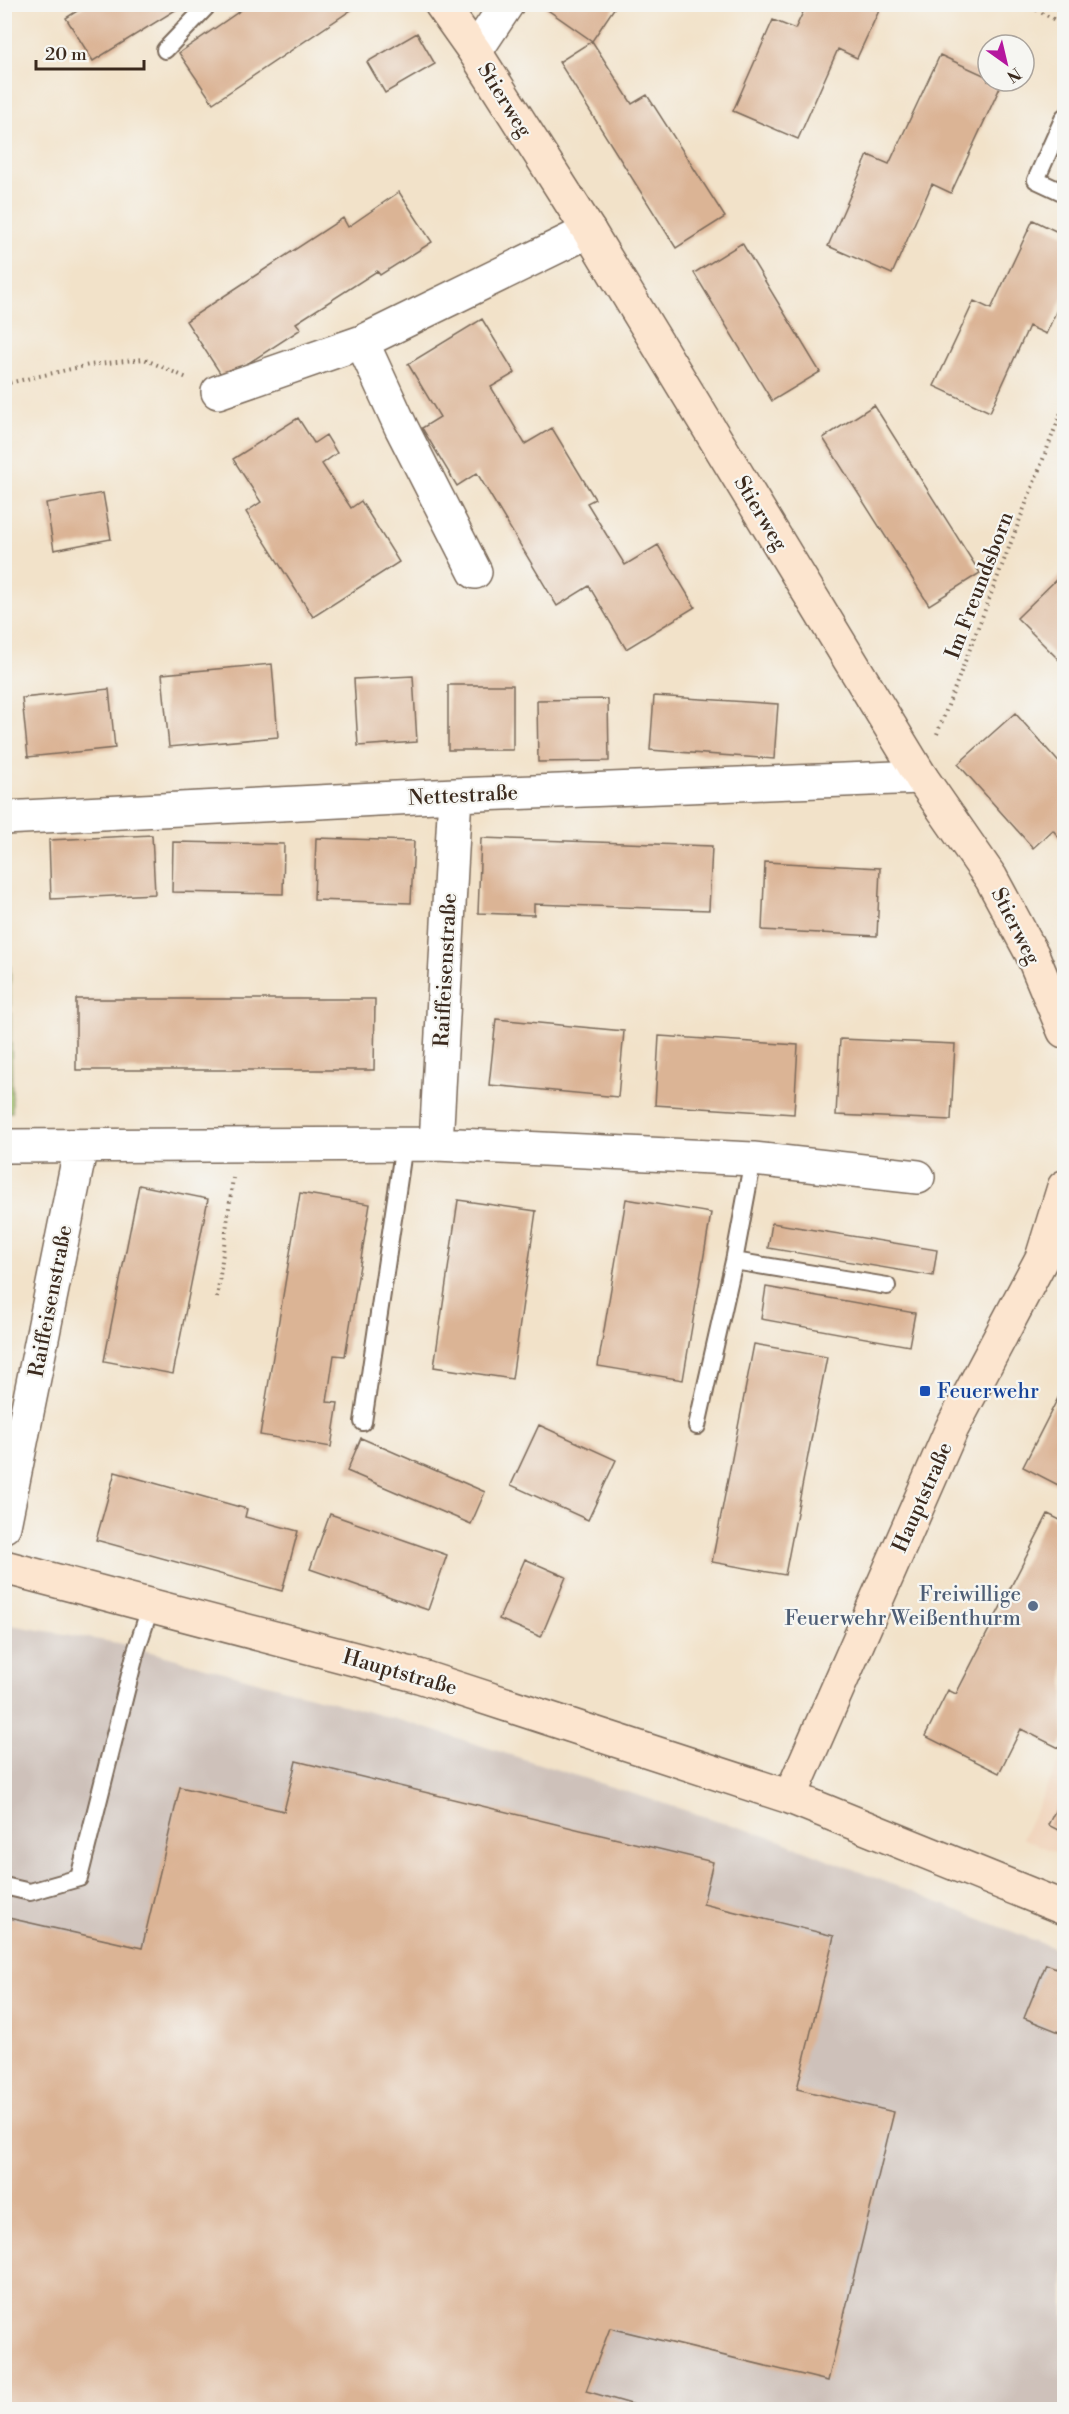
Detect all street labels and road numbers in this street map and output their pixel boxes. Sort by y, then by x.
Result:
street label: Stierweg [471,59,537,143]
street label: Stierweg [728,471,793,556]
street label: Im Freundsborn [940,508,1020,662]
street label: Nettestraße [407,780,519,812]
street label: Stierweg [985,884,1046,969]
street label: Raiffeisenstraße [429,892,463,1048]
street label: Raiffeisenstraße [23,1223,78,1379]
street label: Hauptstraße [887,1438,959,1557]
street label: Hauptstraße [340,1644,460,1702]

